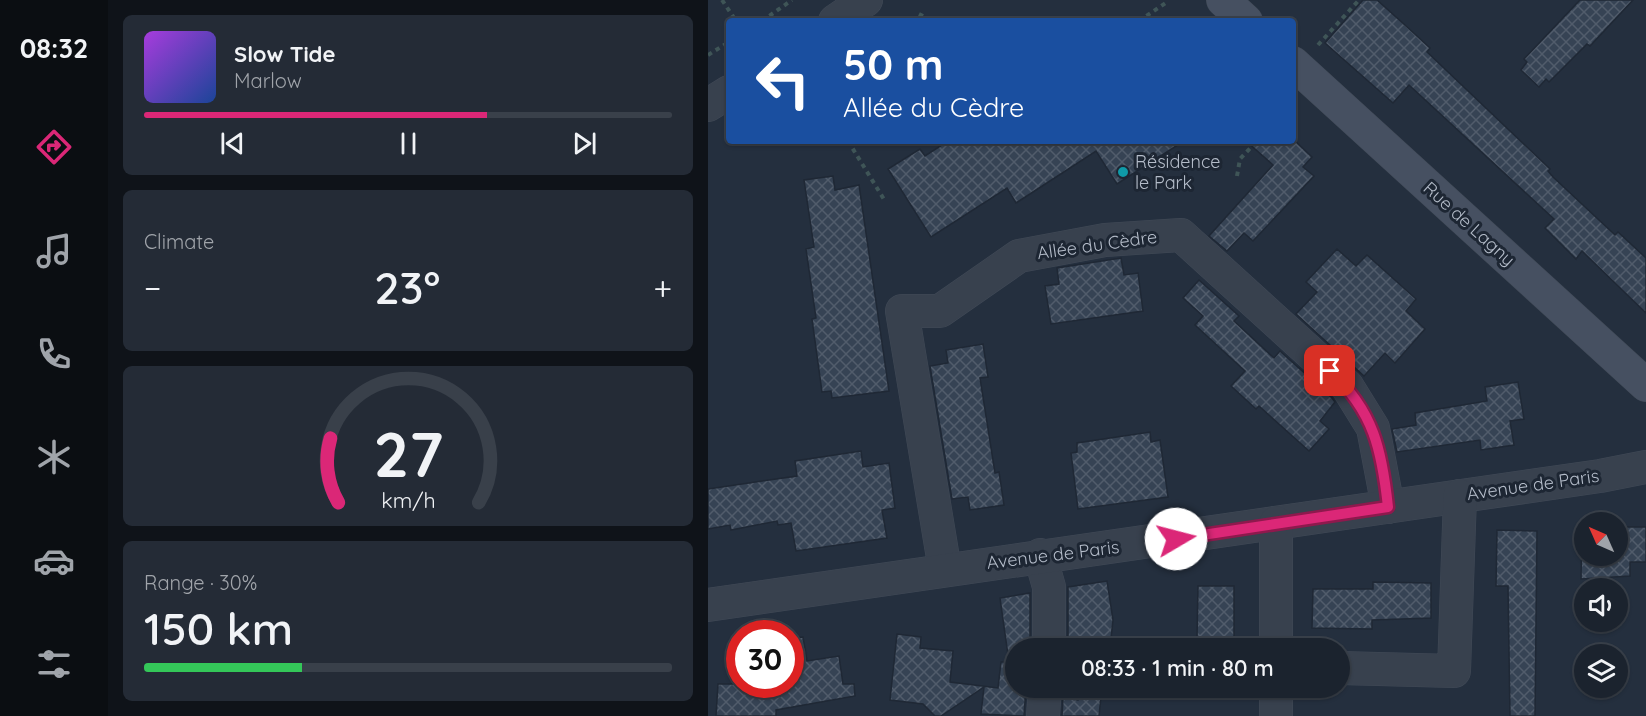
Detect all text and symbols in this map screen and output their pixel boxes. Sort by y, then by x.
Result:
text: 08:32 [20,31,88,65]
text: 50 m [843,38,943,91]
text: Slow Tide [234,40,335,68]
icon: left [744,42,822,120]
text: Marlow [234,68,302,93]
text: Allée du Cèdre [843,90,1024,124]
icon: directions [33,126,75,168]
icon: previous [216,127,249,160]
icon: pause [392,127,425,160]
icon: next [568,127,601,160]
place label: Résidence le Park [1135,150,1220,194]
marker: Résidence le Park [1116,165,1130,179]
street label: Rue de Lagny [1419,176,1520,271]
street label: Allée du Cèdre [1035,225,1158,264]
text: Climate [144,229,214,254]
icon: music [33,230,75,272]
text: 23° [374,259,440,315]
text: − [144,267,161,308]
text: + [653,267,672,308]
icon: phone [33,333,75,375]
pin [1304,345,1355,396]
icon: arrive [1313,354,1346,387]
text: 27 [373,415,443,493]
icon: climate [33,436,75,478]
street label: Avenue de Paris [1465,464,1601,505]
text: km/h [381,487,435,513]
position arrow [1144,507,1208,571]
north arrow [1574,512,1628,566]
map controls [1574,512,1628,698]
street label: Avenue de Paris [985,535,1120,574]
icon: car [33,540,75,582]
text: Range · 30% [144,570,257,595]
button: sound [1574,578,1628,632]
text: 150 km [144,600,293,656]
speed limit sign: 30 [726,620,804,698]
icon: filters [33,643,75,685]
button: layers [1574,644,1628,698]
text: 08:33 · 1 min · 80 m [1081,654,1274,682]

